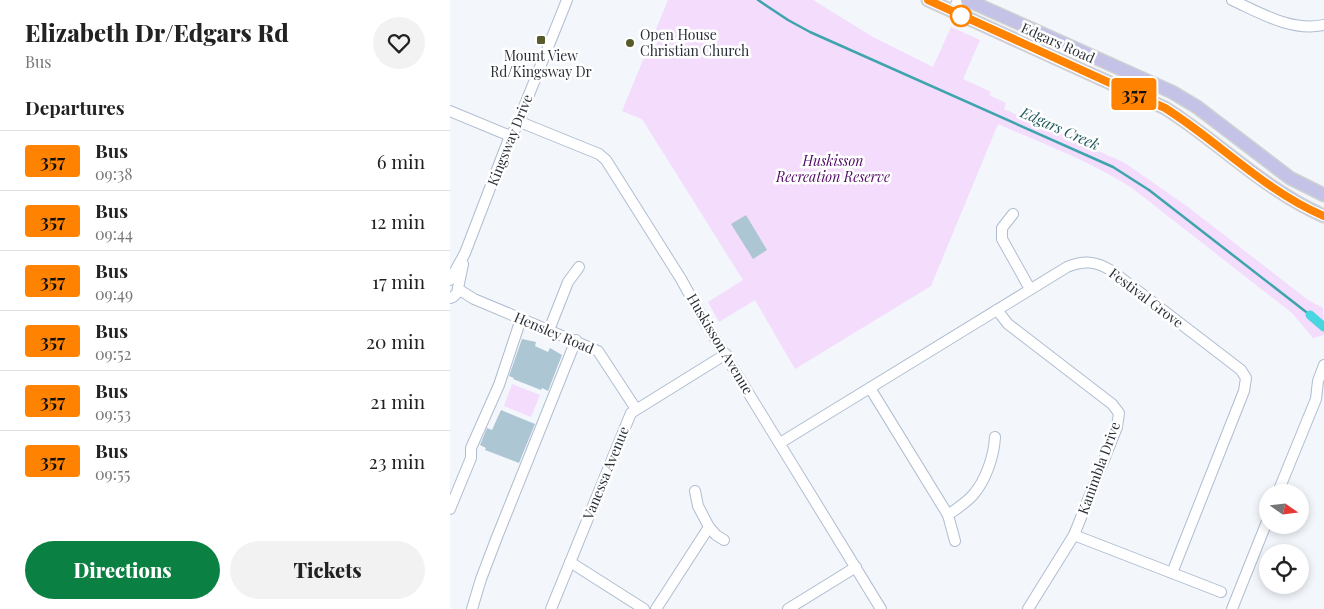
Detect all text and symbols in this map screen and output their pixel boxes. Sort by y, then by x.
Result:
unlabelled marker [950,5,972,27]
text: Elizabeth Dr/Edgars Rd [25,16,289,48]
button: heart [373,17,425,69]
street label: Edgars Road [1018,18,1098,67]
place label: Open House Christian Church [640,25,750,60]
marker: Mount View Rd/Kingsway Dr [535,34,547,46]
marker: Open House Christian Church [624,37,636,49]
place label: Mount View Rd/Kingsway Dr [490,46,593,81]
text: Bus [25,51,51,72]
line badge: 357 [1105,78,1163,110]
text: 357 [1121,82,1147,106]
street label: Kingsway Drive [483,91,537,188]
text: Departures [25,94,125,120]
water label: Edgars Creek [1017,101,1103,155]
text: Bus [95,137,128,163]
text: 6 min [377,148,425,174]
text: 357 [40,149,65,173]
park label: Huskisson Recreation Reserve [775,151,890,186]
text: 09:38 [95,163,133,184]
text: Bus [95,197,128,223]
text: 12 min [370,208,425,234]
text: 357 [40,209,65,233]
text: 09:44 [95,223,133,244]
text: Bus [95,257,128,283]
street label: Festival Grove [1105,263,1187,332]
text: 17 min [372,268,425,294]
text: 357 [40,269,65,293]
text: 09:49 [95,283,133,304]
street label: Huskisson Avenue [683,290,758,398]
street label: Hensley Road [511,307,597,358]
text: Bus [95,317,128,343]
text: 20 min [366,328,425,354]
text: 357 [40,329,65,353]
text: 09:52 [95,343,131,364]
text: Bus [95,377,128,403]
text: 21 min [370,388,425,414]
text: 357 [40,389,65,413]
text: 09:53 [95,403,131,424]
street label: Kanimbla Drive [1073,419,1124,517]
street label: Vanessa Avenue [578,423,633,523]
text: Bus [95,437,128,463]
text: 23 min [369,448,425,474]
text: 357 [40,449,65,473]
text: 09:55 [95,463,130,484]
north arrow [1259,484,1309,534]
map controls [1259,484,1309,594]
button: Directions [25,541,220,599]
button: Tickets [230,541,425,599]
button: locate [1259,544,1309,594]

